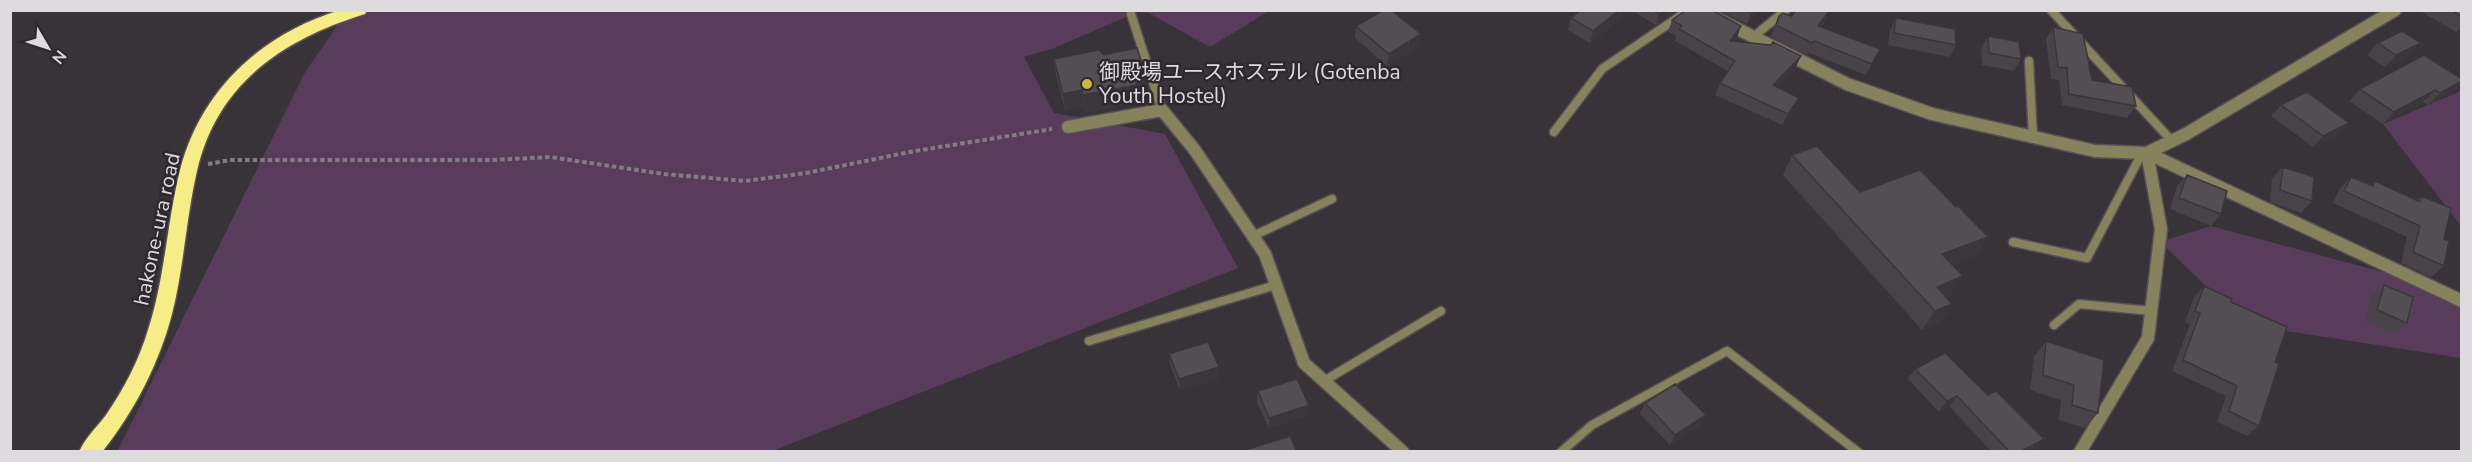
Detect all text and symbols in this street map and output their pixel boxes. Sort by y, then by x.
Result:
north arrow [18,18,78,78]
text: N [47,45,71,68]
place label: 御殿場ユースホステル (Gotenba Youth Hostel) [1098,58,1401,110]
marker: 御殿場ユースホステル (Gotenba Youth Hostel) [1080,77,1094,91]
street label: hakone-ura road [127,150,187,308]

